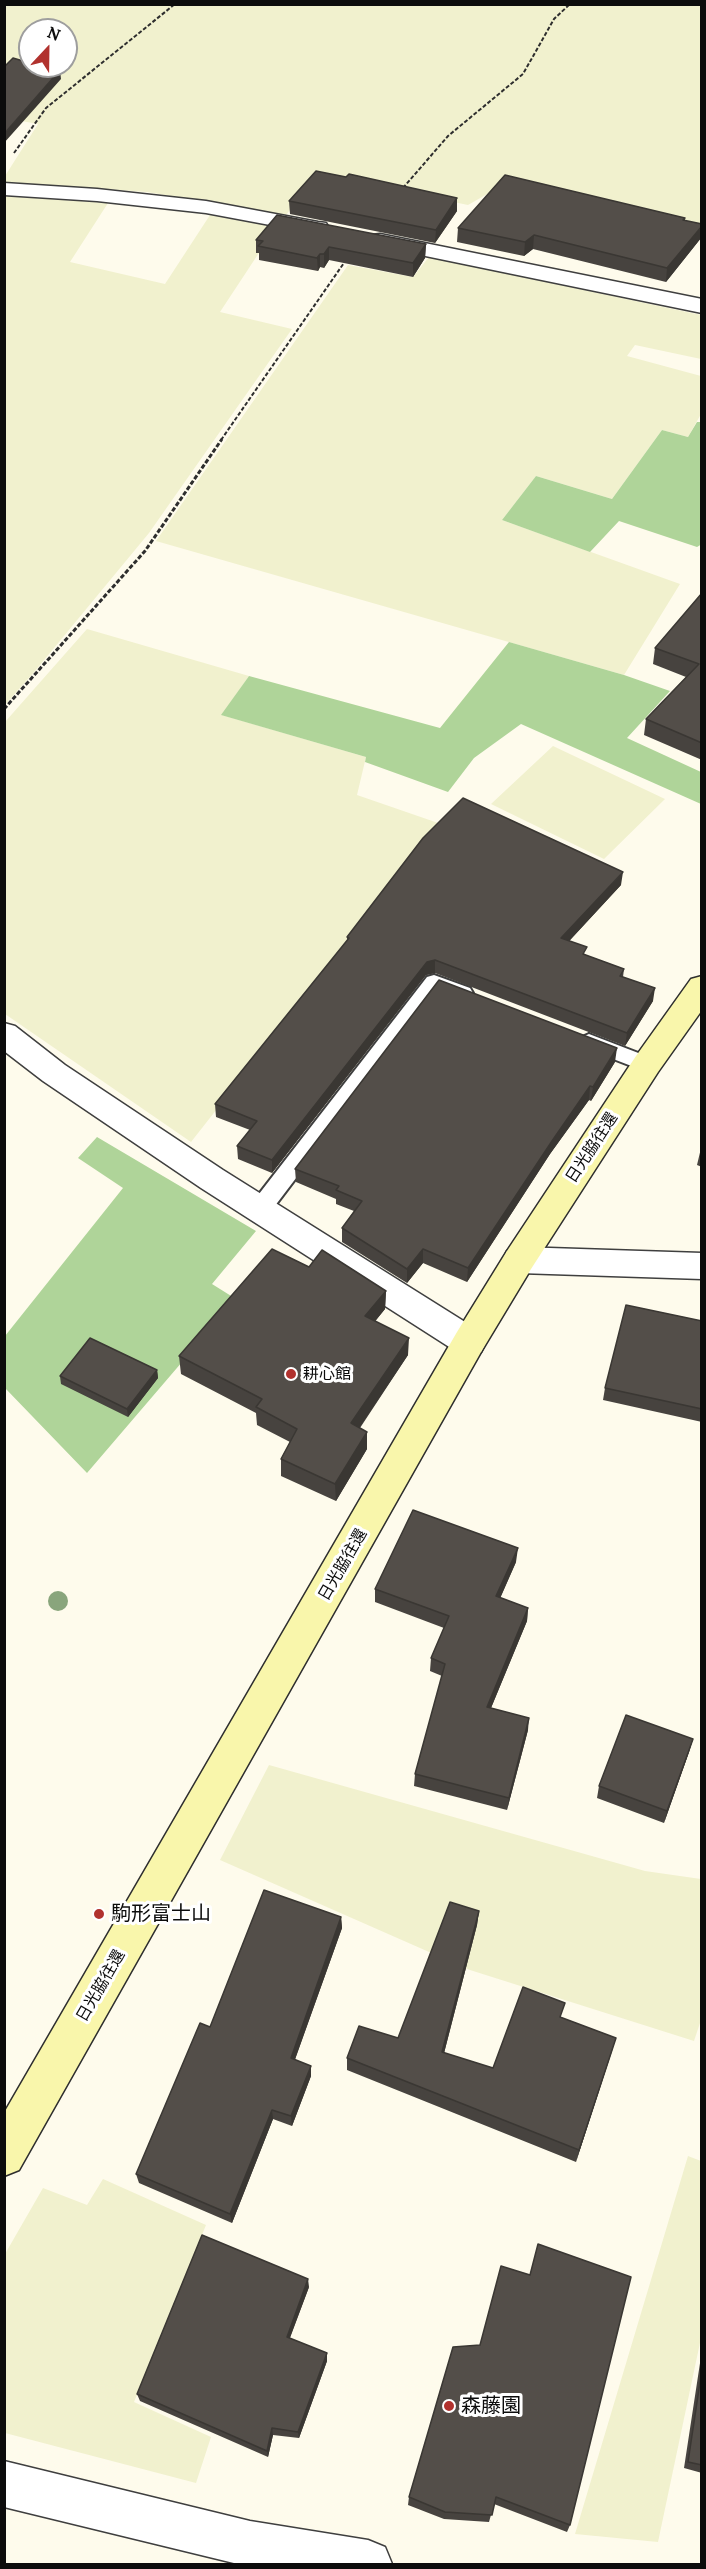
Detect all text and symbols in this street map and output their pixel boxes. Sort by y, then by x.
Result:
north arrow [18,18,78,78]
text: N [45,22,63,45]
street label: 日光脇往還 [562,1109,622,1187]
place label: 耕心館 [303,1364,351,1384]
marker: 耕心館 [284,1367,298,1381]
street label: 日光脇往還 [315,1526,371,1604]
place label: 駒形富士山 [111,1902,211,1926]
marker: 駒形富士山 [92,1907,106,1921]
street label: 日光脇往還 [73,1947,129,2025]
place label: 森藤園 [461,2394,521,2418]
marker: 森藤園 [442,2399,456,2413]

